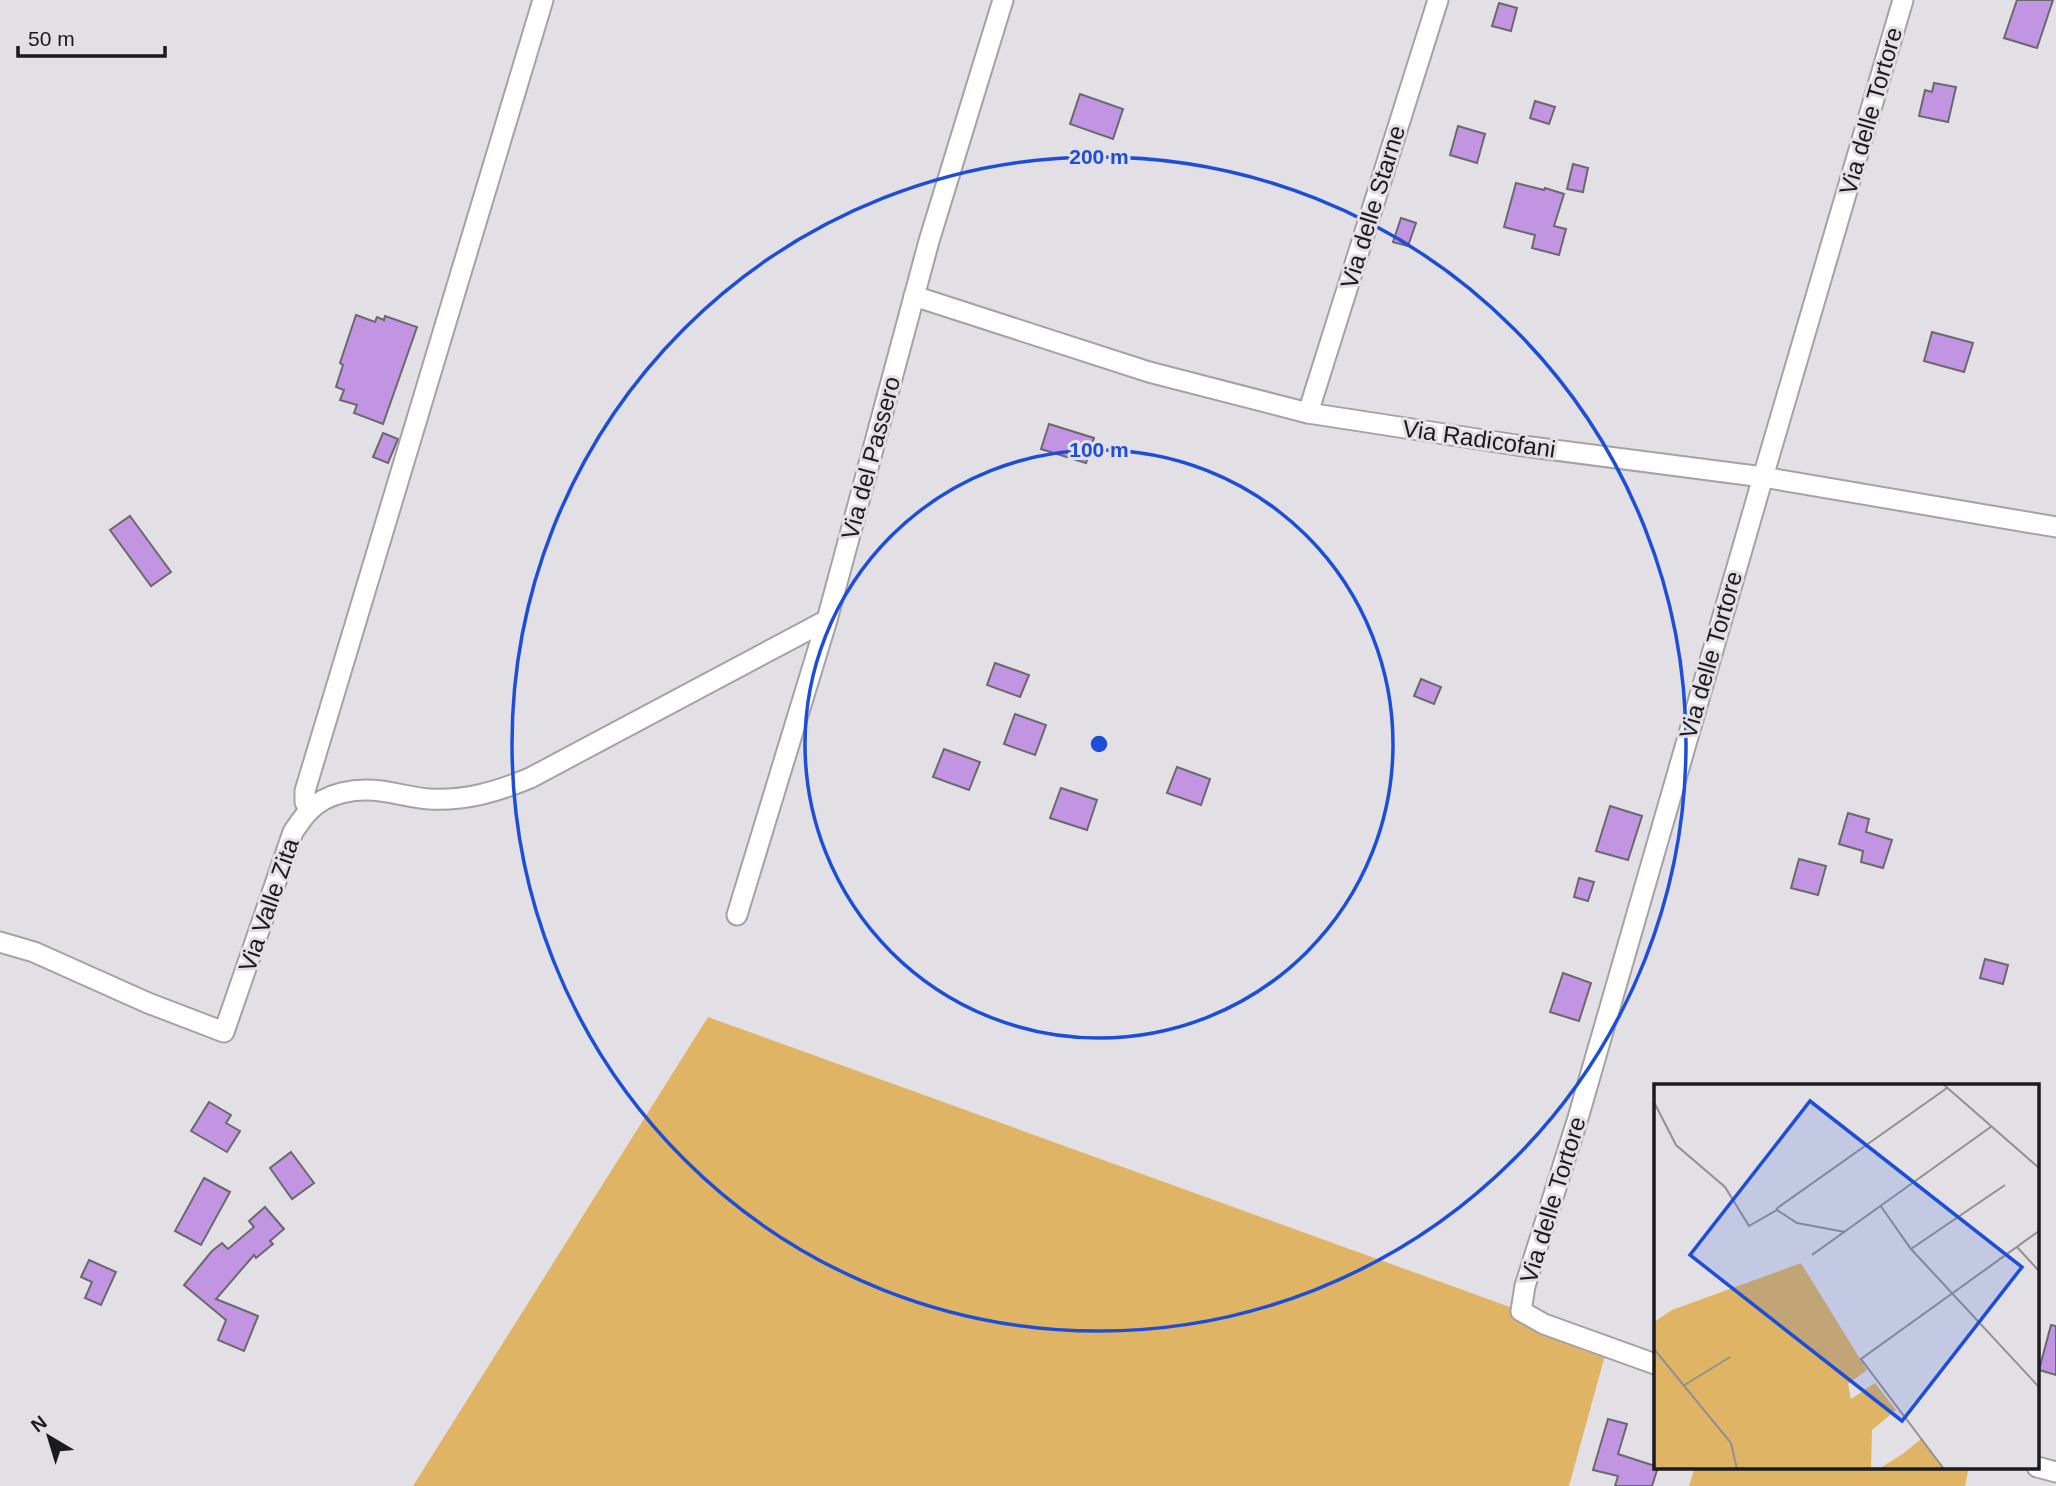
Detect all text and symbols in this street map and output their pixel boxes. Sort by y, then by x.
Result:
scale bar [18,14,164,58]
street label: Via delle Tortore [1834,24,1907,198]
text: 50 m [28,27,75,50]
street label: Via delle Starne [1335,122,1410,292]
text: 200 m [1069,145,1129,168]
street label: Via del Passero [836,373,905,542]
street label: Via Radicofani [1401,414,1557,463]
text: 100 m [1069,438,1129,461]
street label: Via delle Tortore [1674,568,1747,742]
centre of rings [1087,732,1111,756]
street label: Via Valle Zita [233,834,304,975]
inset map [1654,1084,2038,1468]
street label: Via delle Tortore [1514,1113,1591,1286]
north arrow [14,1402,84,1472]
text: N [27,1411,51,1436]

